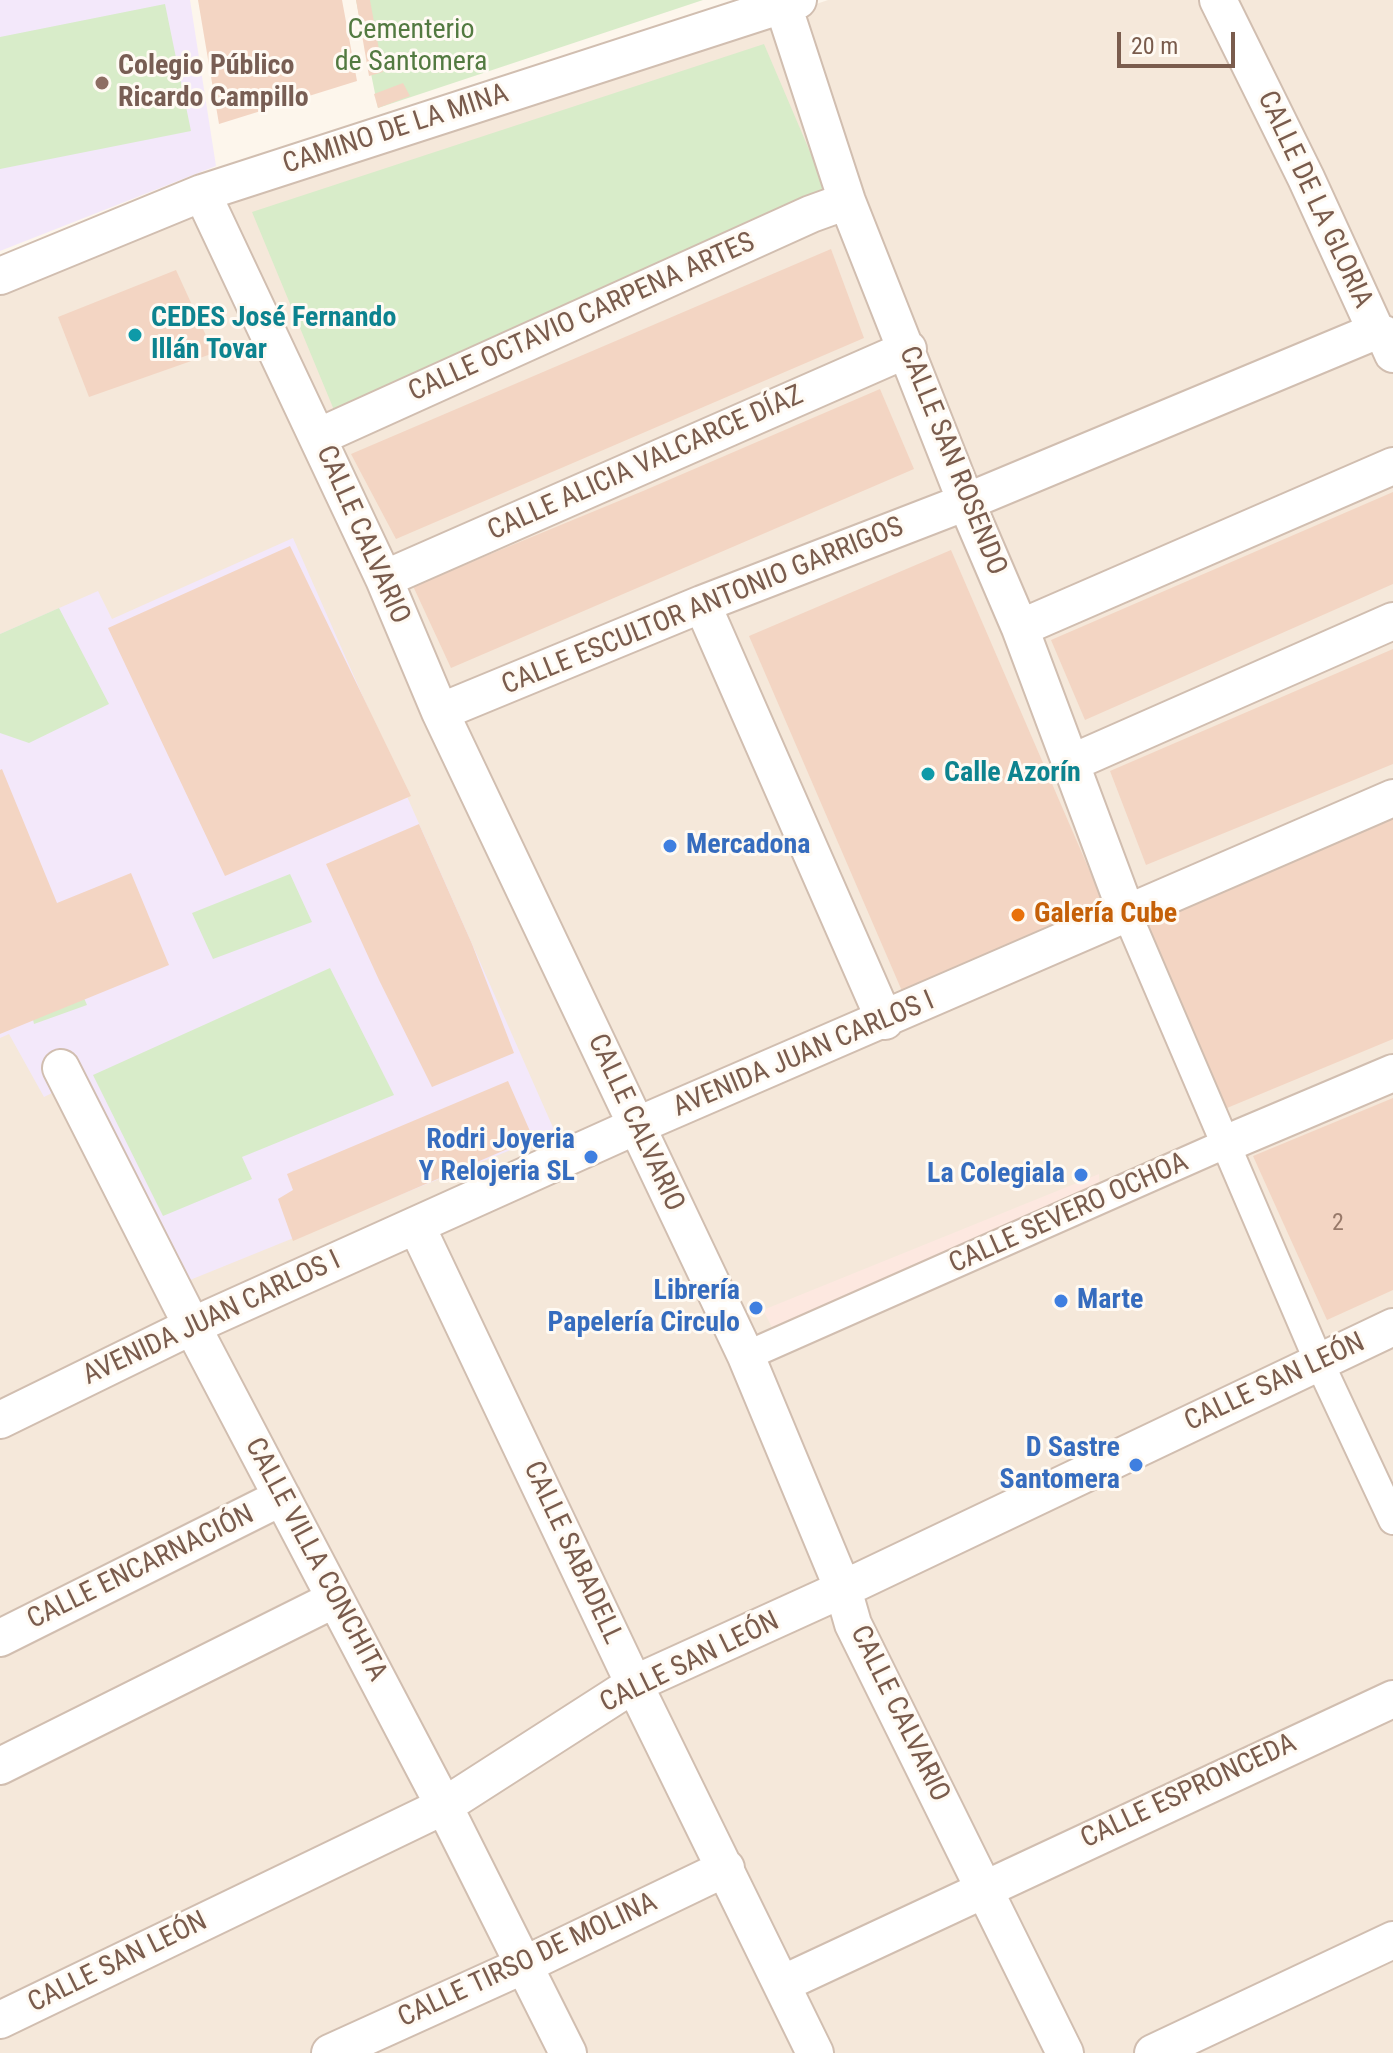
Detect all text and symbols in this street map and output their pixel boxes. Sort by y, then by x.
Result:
park label: Cementerio de Santomera [335,14,487,80]
scale bar [1121,16,1239,66]
text: 20 m [1131,32,1178,60]
place label: Colegio Público Ricardo Campillo [118,50,309,116]
marker: Colegio Público Ricardo Campillo [93,74,111,92]
street label: CAMINO DE LA MINA [279,78,513,182]
street label: CALLE DE LA GLORIA [1249,86,1379,314]
street label: CALLE OCTAVIO CARPENA ARTES [404,226,760,410]
place label: CEDES José Fernando Illán Tovar [151,302,396,368]
marker: CEDES José Fernando Illán Tovar [126,326,144,344]
street label: CALLE SAN ROSENDO [891,342,1013,580]
street label: CALLE ALICIA VALCARCE DÍAZ [483,379,809,549]
street label: CALLE CALVARIO [308,441,416,629]
street label: CALLE ESCULTOR ANTONIO GARRIGOS [497,511,909,703]
place label: Calle Azorín [944,757,1081,791]
marker: Calle Azorín [919,765,937,783]
place label: Mercadona [686,829,810,863]
marker: Mercadona [661,837,679,855]
place label: Galería Cube [1034,898,1177,932]
marker: Galería Cube [1009,906,1027,924]
street label: AVENIDA JUAN CARLOS I [668,985,940,1125]
street label: CALLE CALVARIO [579,1029,691,1217]
place label: Rodri Joyeria Y Relojeria SL [419,1124,575,1190]
street label: CALLE SEVERO OCHOA [944,1146,1194,1282]
marker: Rodri Joyeria Y Relojeria SL [582,1148,600,1166]
place label: La Colegiala [927,1158,1065,1192]
marker: La Colegiala [1072,1166,1090,1184]
house number: 2 [1332,1210,1344,1238]
street label: AVENIDA JUAN CARLOS I [78,1245,346,1393]
place label: Librería Papelería Circulo [547,1275,740,1341]
place label: Marte [1077,1284,1143,1318]
marker: Marte [1052,1292,1070,1310]
marker: Librería Papelería Circulo [747,1299,765,1317]
street label: CALLE SAN LEÓN [1180,1327,1370,1439]
place label: D Sastre Santomera [1000,1432,1120,1498]
street label: CALLE VILLA CONCHITA [237,1433,393,1687]
street label: CALLE SABADELL [515,1456,629,1650]
marker: D Sastre Santomera [1127,1456,1145,1474]
street label: CALLE ENCARNACIÓN [22,1499,260,1637]
street label: CALLE SAN LEÓN [595,1605,785,1721]
street label: CALLE CALVARIO [842,1621,956,1807]
street label: CALLE ESPRONCEDA [1076,1727,1302,1857]
street label: CALLE TIRSO DE MOLINA [393,1886,663,2036]
street label: CALLE SAN LEÓN [23,1905,213,2021]

